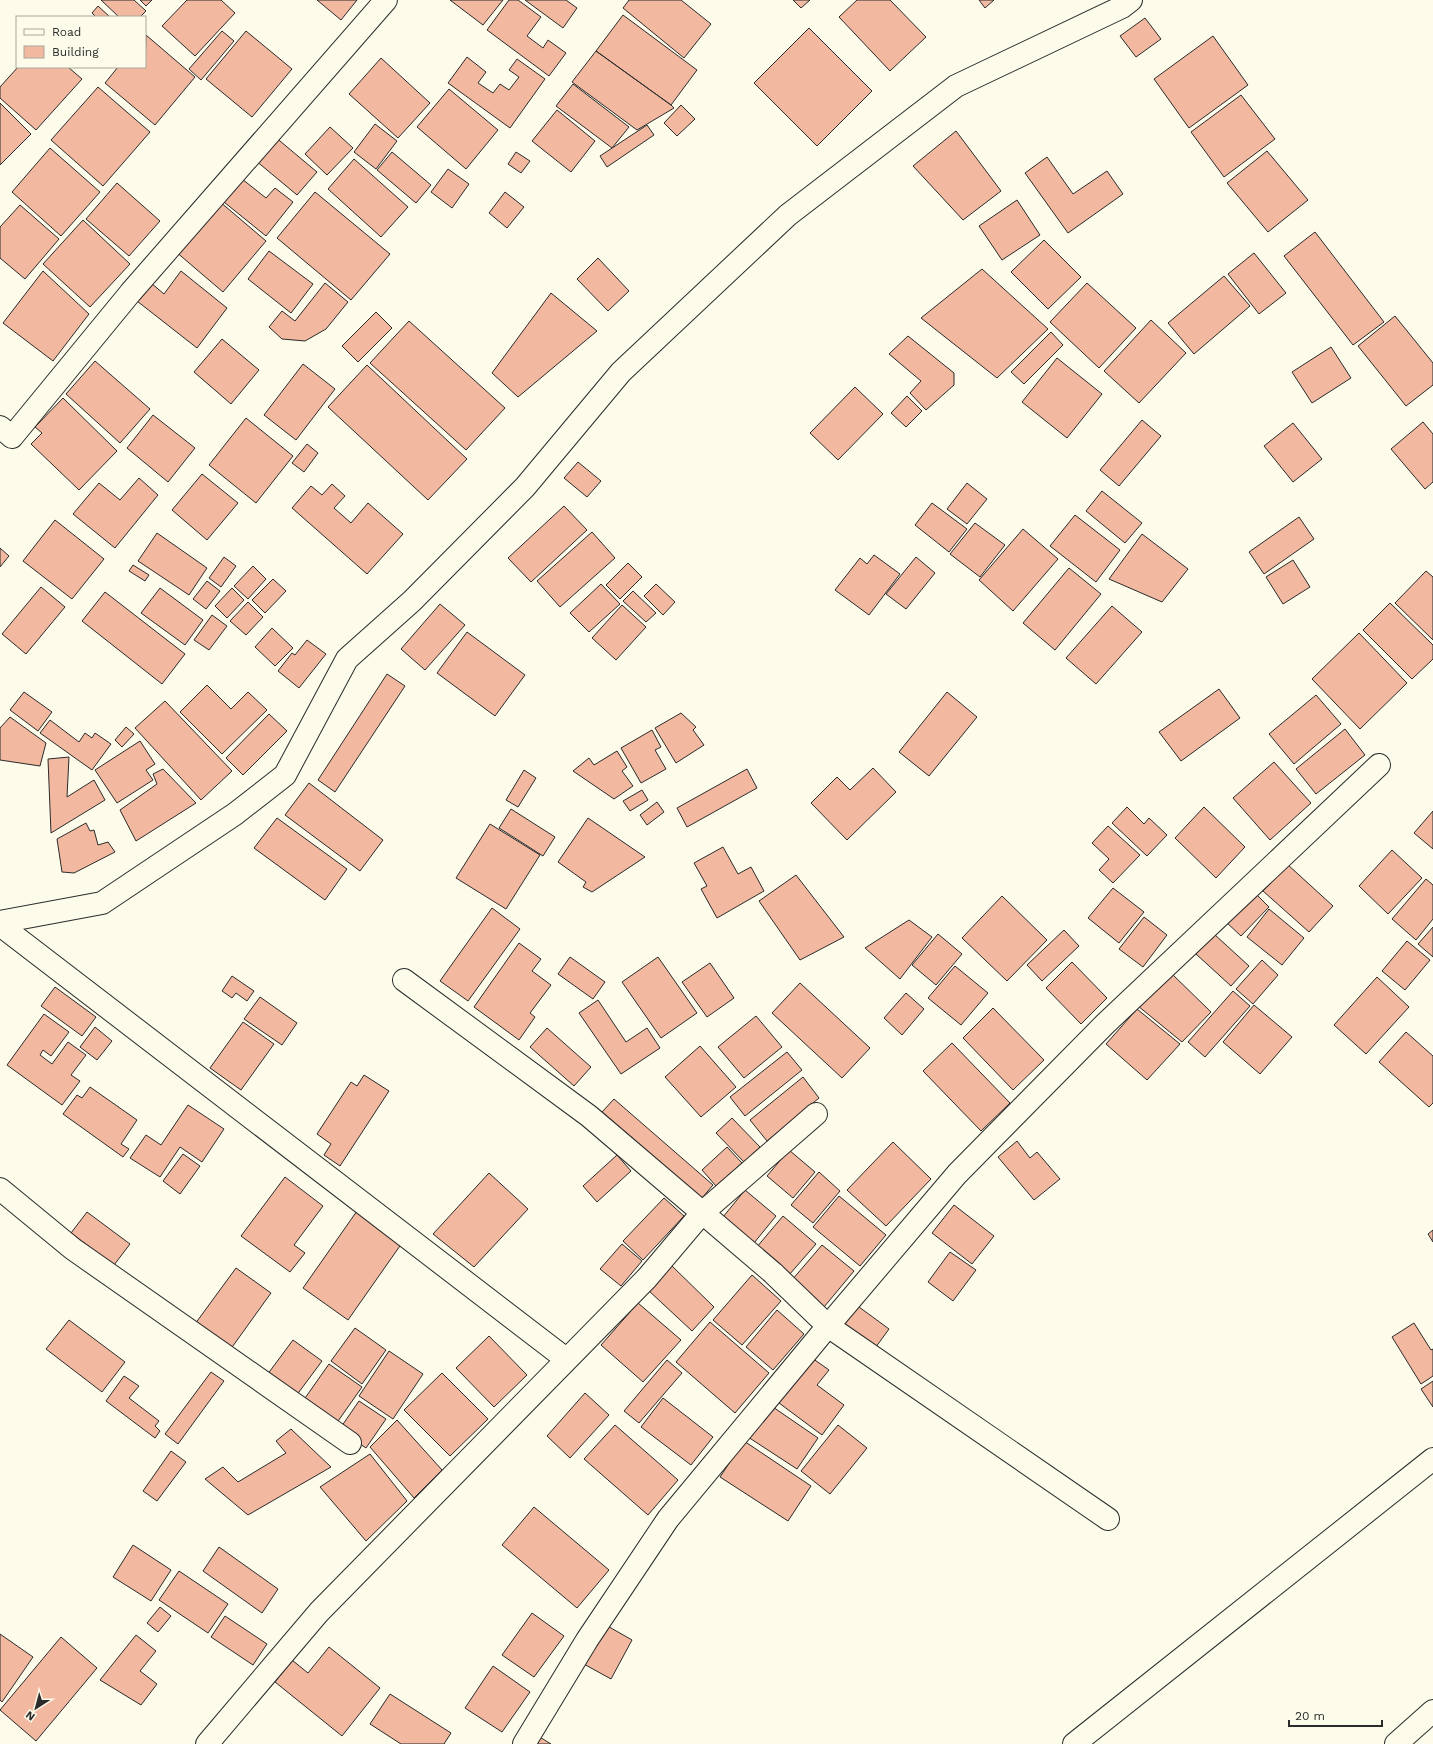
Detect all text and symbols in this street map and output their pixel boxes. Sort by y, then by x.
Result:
legend [16,16,146,68]
text: Road [52,25,81,39]
text: Building [52,45,99,59]
north arrow [16,1688,56,1728]
scale bar [1289,1702,1382,1728]
text: N [23,1708,38,1723]
text: 20 m [1295,1709,1325,1723]

